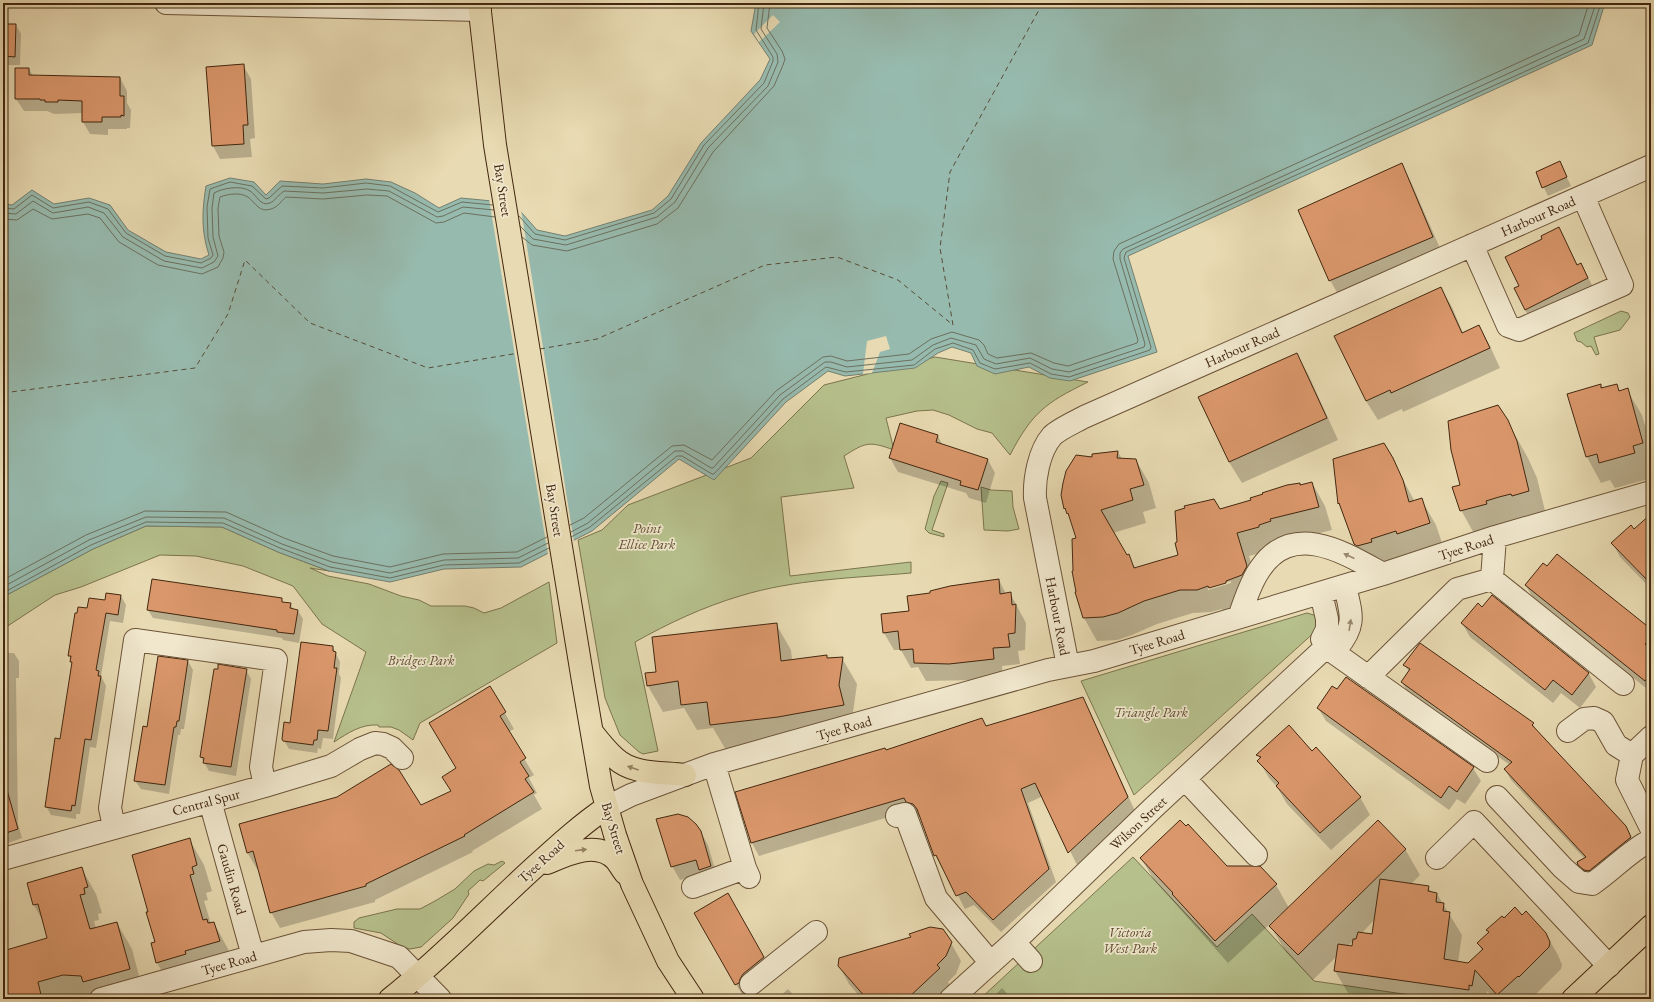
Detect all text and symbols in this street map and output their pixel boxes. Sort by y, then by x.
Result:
street label: Bay Street [490,162,516,218]
street label: Harbour Road [1498,191,1579,240]
street label: Harbour Road [1202,322,1283,371]
street label: Bay Street [542,482,568,538]
park label: Point Ellice Park [617,519,676,553]
street label: Tyee Road [1436,529,1497,564]
one-way arrow [1343,552,1355,559]
street label: Harbour Road [1042,575,1075,658]
one-way arrow [1347,619,1353,631]
street label: Tyee Road [1127,625,1188,659]
park label: Bridges Park [386,651,455,669]
park label: Triangle Park [1114,703,1188,721]
street label: Tyee Road [814,711,875,744]
one-way arrow [626,765,638,771]
street label: Central Spur [170,784,242,820]
street label: Wilson Street [1106,792,1171,854]
street label: Bay Street [598,800,631,857]
street label: Tyee Road [514,835,569,887]
street label: Gaudin Road [213,841,251,918]
one-way arrow [575,847,587,854]
park label: Victoria West Park [1103,923,1158,957]
street label: Tyee Road [199,946,260,979]

